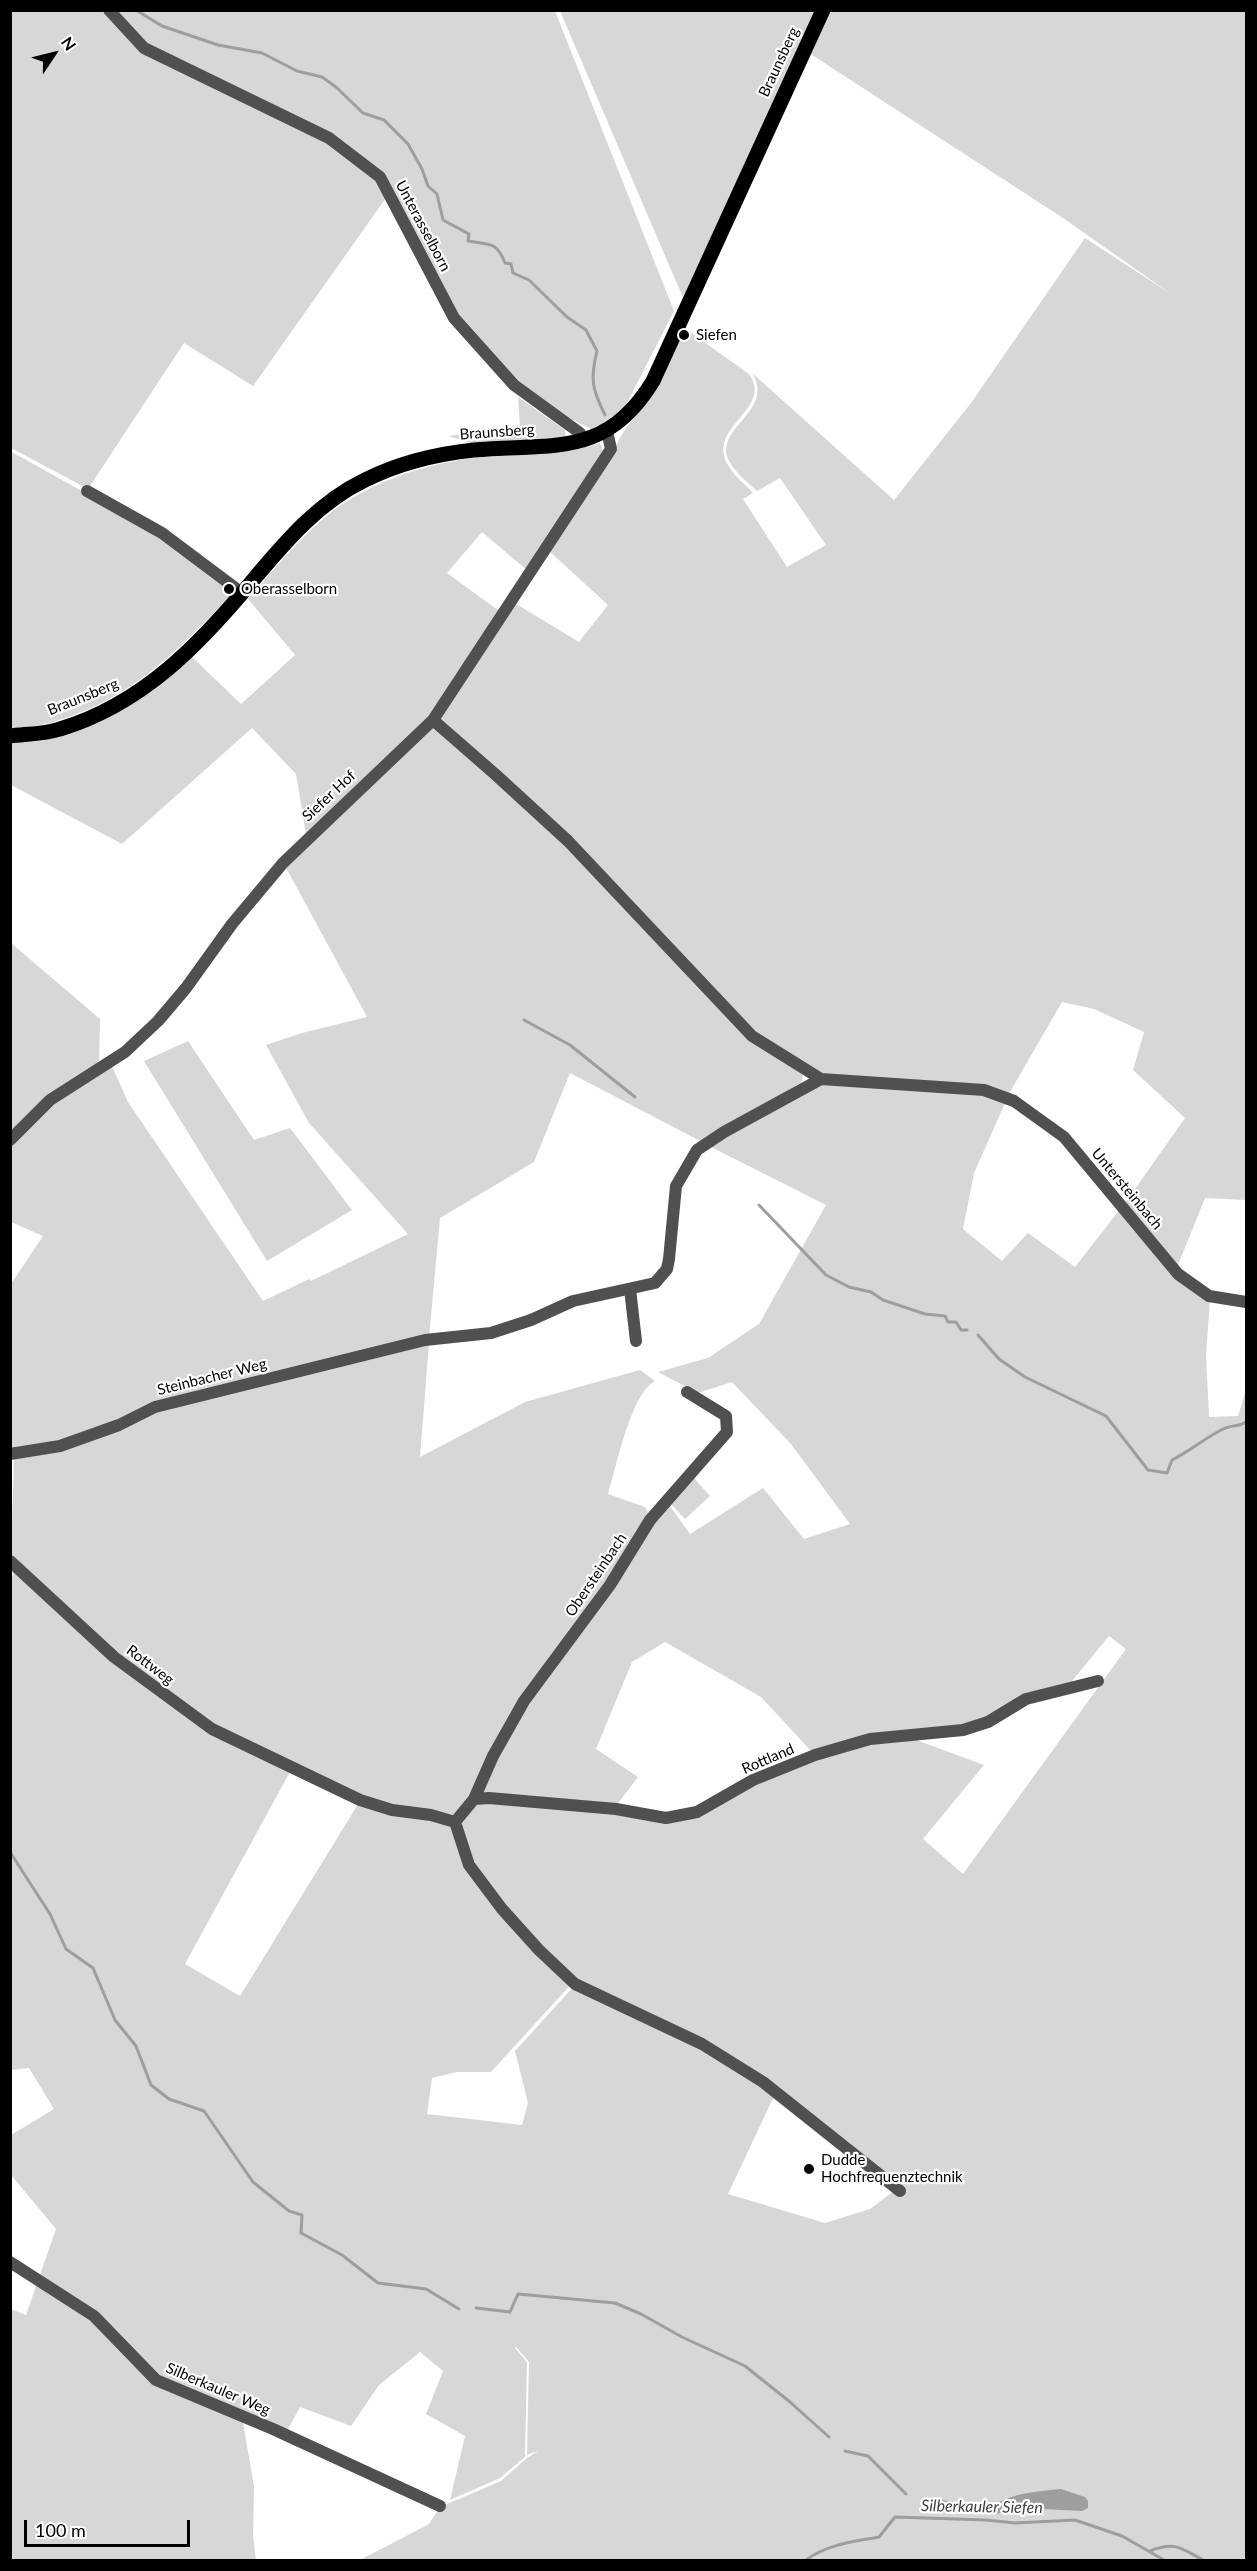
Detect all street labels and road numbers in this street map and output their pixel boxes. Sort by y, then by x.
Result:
street label: Braunsberg [755,24,803,100]
street label: Unterasselborn [392,177,454,275]
street label: Braunsberg [459,420,535,444]
street label: Braunsberg [45,675,121,719]
street label: Siefer Hof [299,767,359,825]
street label: Untersteinbach [1088,1145,1166,1233]
street label: Steinbacher Weg [155,1355,269,1399]
street label: Obersteinbach [561,1530,631,1620]
street label: Rottweg [123,1641,177,1689]
street label: Rottland [739,1740,797,1778]
street label: Silberkauler Weg [163,2359,273,2419]

